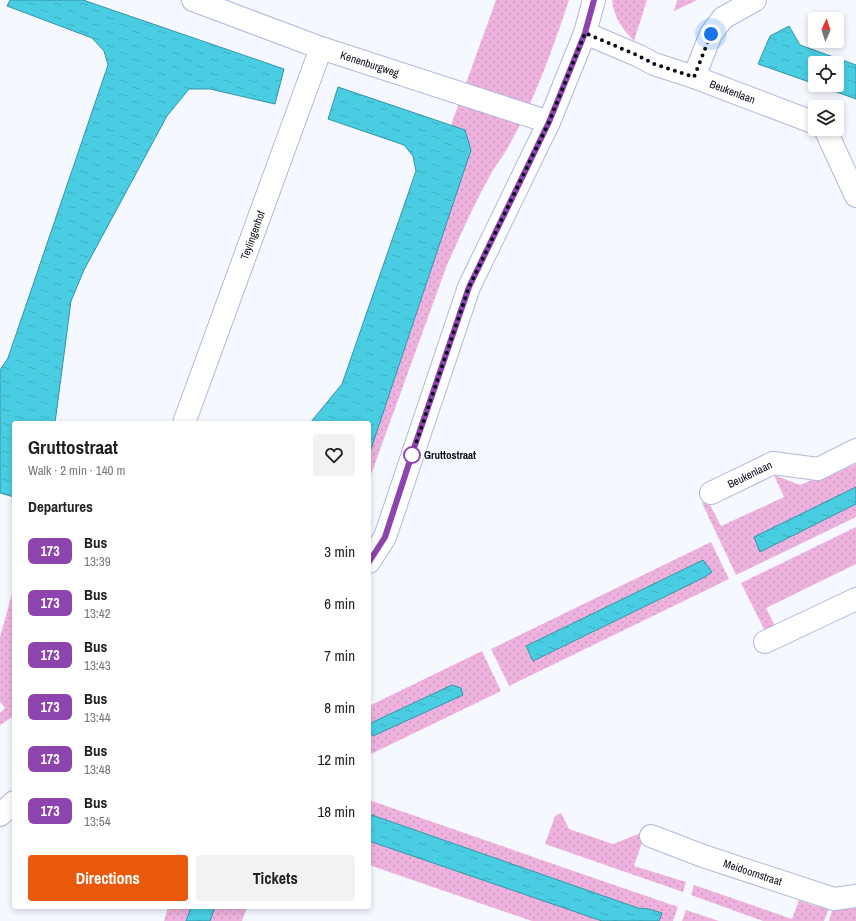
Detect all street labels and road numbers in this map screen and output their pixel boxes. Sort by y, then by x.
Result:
street label: Kenenburgweg [339,48,401,80]
street label: Beukenlaan [708,77,757,107]
street label: Teylingenhof [237,208,268,262]
street label: Beukenlaan [725,458,774,491]
street label: Meidoornstraat [722,856,784,889]

